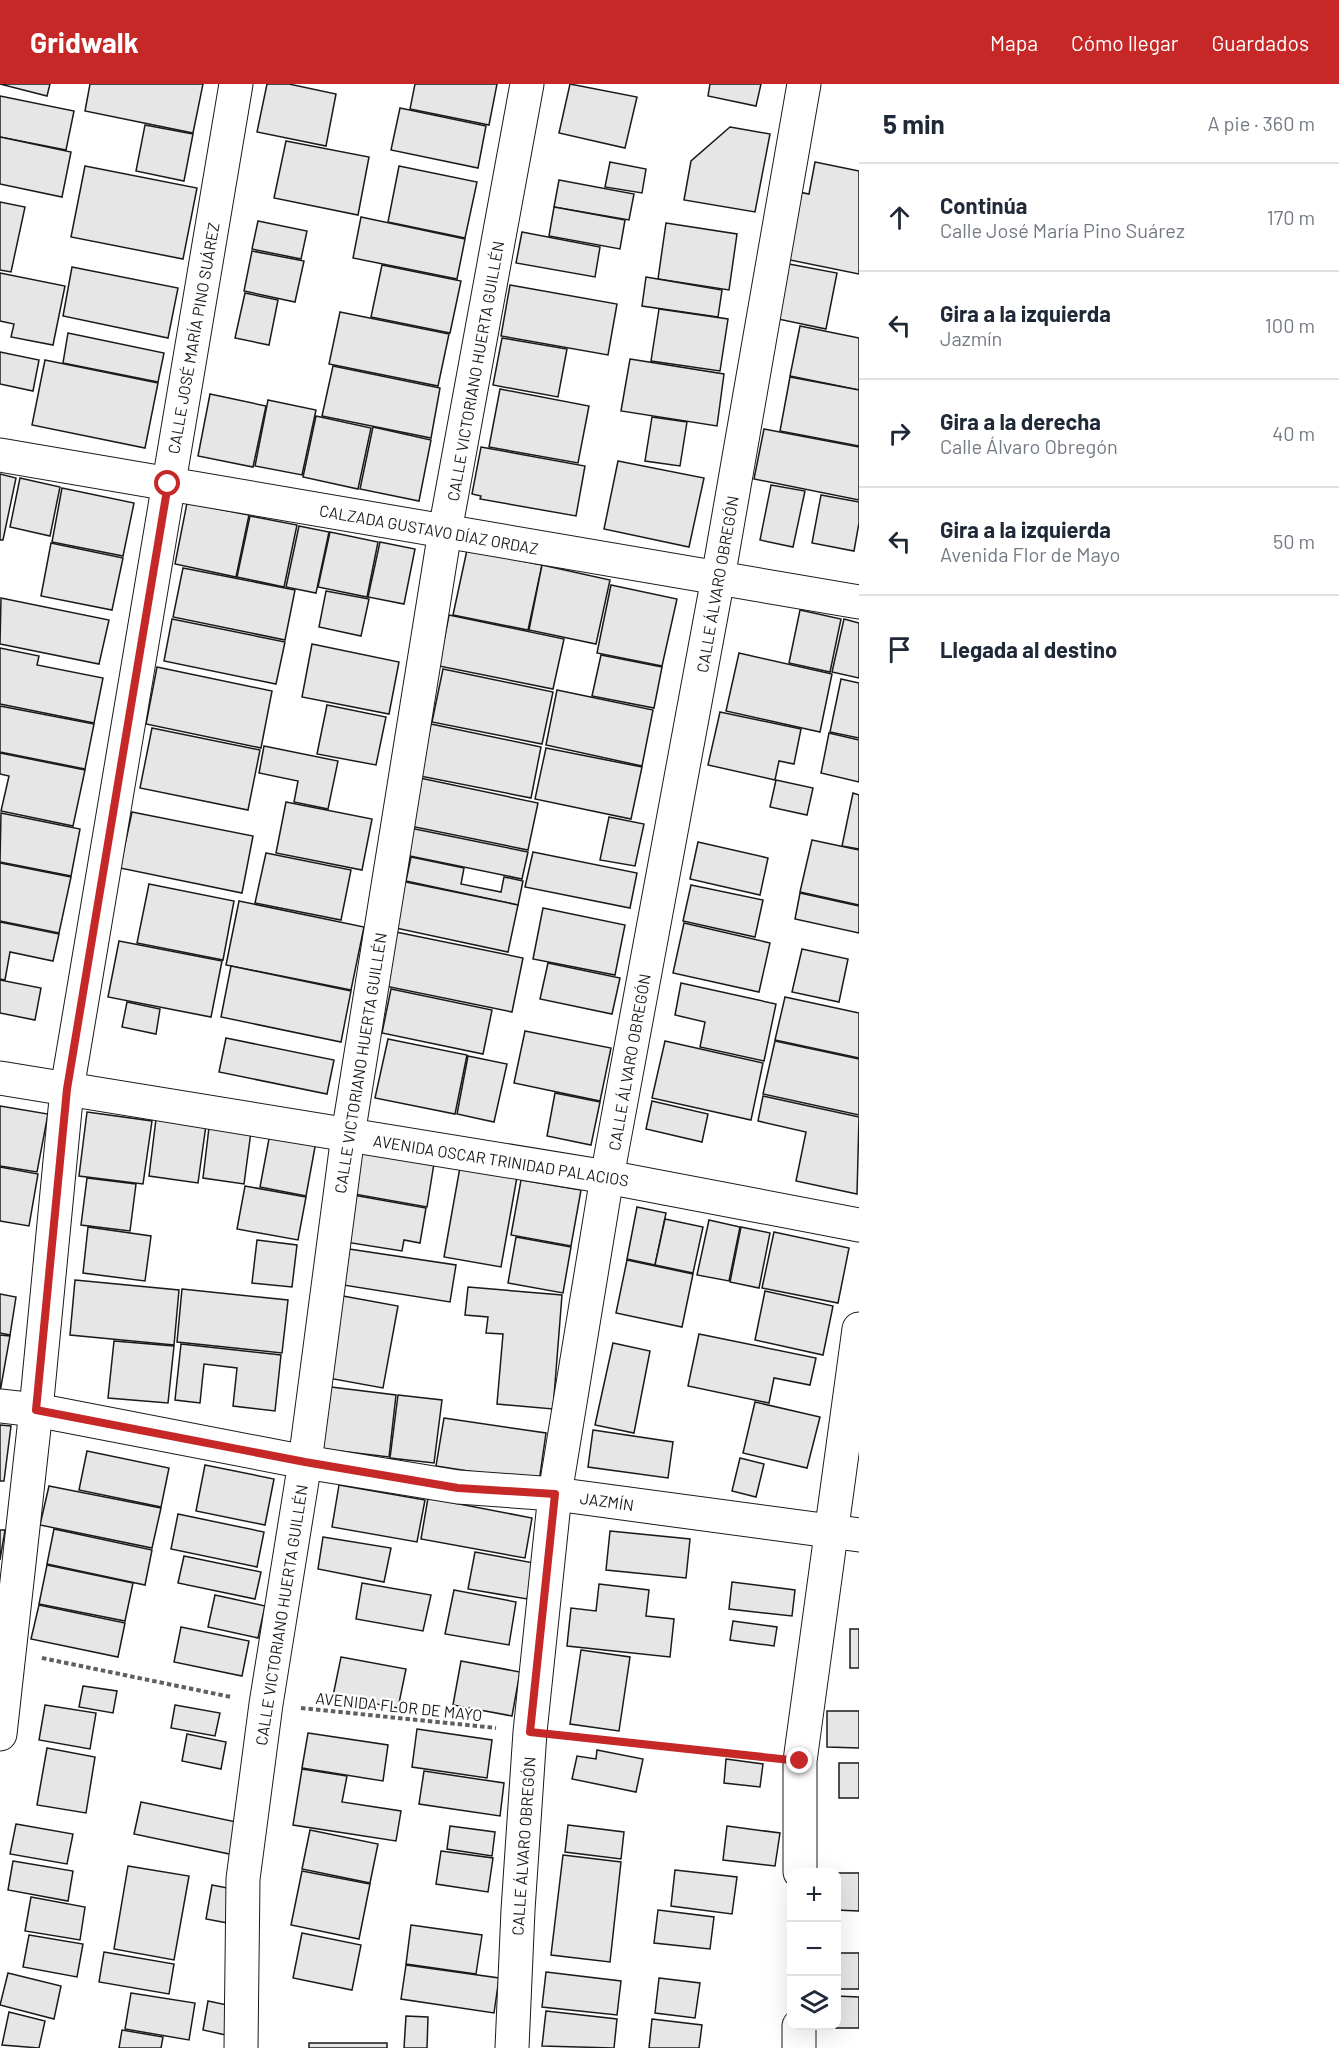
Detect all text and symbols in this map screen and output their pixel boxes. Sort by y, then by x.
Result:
text: Gridwalk [30,25,139,59]
text: Mapa [990,30,1038,55]
text: Cómo llegar [1071,30,1178,55]
text: Guardados [1211,30,1309,55]
text: 5 min [883,108,945,139]
text: A pie · 360 m [1207,111,1315,135]
text: Continúa [940,192,1027,218]
icon: ahead [883,201,916,234]
text: 170 m [1267,205,1315,229]
text: Calle José María Pino Suárez [940,218,1185,242]
street label: CALLE JOSÉ MARÍA PINO SUÁREZ [163,221,223,455]
street label: CALLE VICTORIANO HUERTA GUILLÉN [443,239,507,503]
text: Gira a la izquierda [940,300,1111,326]
icon: left [883,309,916,342]
text: 100 m [1265,313,1315,337]
text: Jazmín [940,326,1002,350]
text: Gira a la derecha [940,408,1101,434]
icon: right [883,417,916,450]
text: 40 m [1272,421,1315,445]
text: Calle Álvaro Obregón [940,434,1118,458]
route start [154,470,180,496]
street label: CALLE ÁLVARO OBREGÓN [692,494,742,674]
street label: CALZADA GUSTAVO DÍAZ ORDAZ [318,500,540,558]
text: Gira a la izquierda [940,516,1111,542]
icon: left [883,525,916,558]
text: 50 m [1273,529,1315,553]
text: Avenida Flor de Mayo [940,542,1120,566]
icon: arrive [883,633,916,666]
text: Llegada al destino [940,636,1117,662]
street label: CALLE VICTORIANO HUERTA GUILLÉN [330,931,390,1195]
street label: CALLE ÁLVARO OBREGÓN [604,972,654,1152]
street label: AVENIDA OSCAR TRINIDAD PALACIOS [372,1130,630,1190]
street label: CALLE VICTORIANO HUERTA GUILLÉN [251,1483,311,1747]
street label: JAZMÍN [579,1488,635,1514]
street label: AVENIDA FLOR DE MAYO [315,1688,483,1724]
route end [786,1747,812,1773]
street label: CALLE ÁLVARO OBREGÓN [507,1756,539,1936]
map controls [787,1868,841,2030]
button: + [787,1868,841,1922]
button: − [787,1922,841,1976]
button: layers [787,1976,841,2030]

